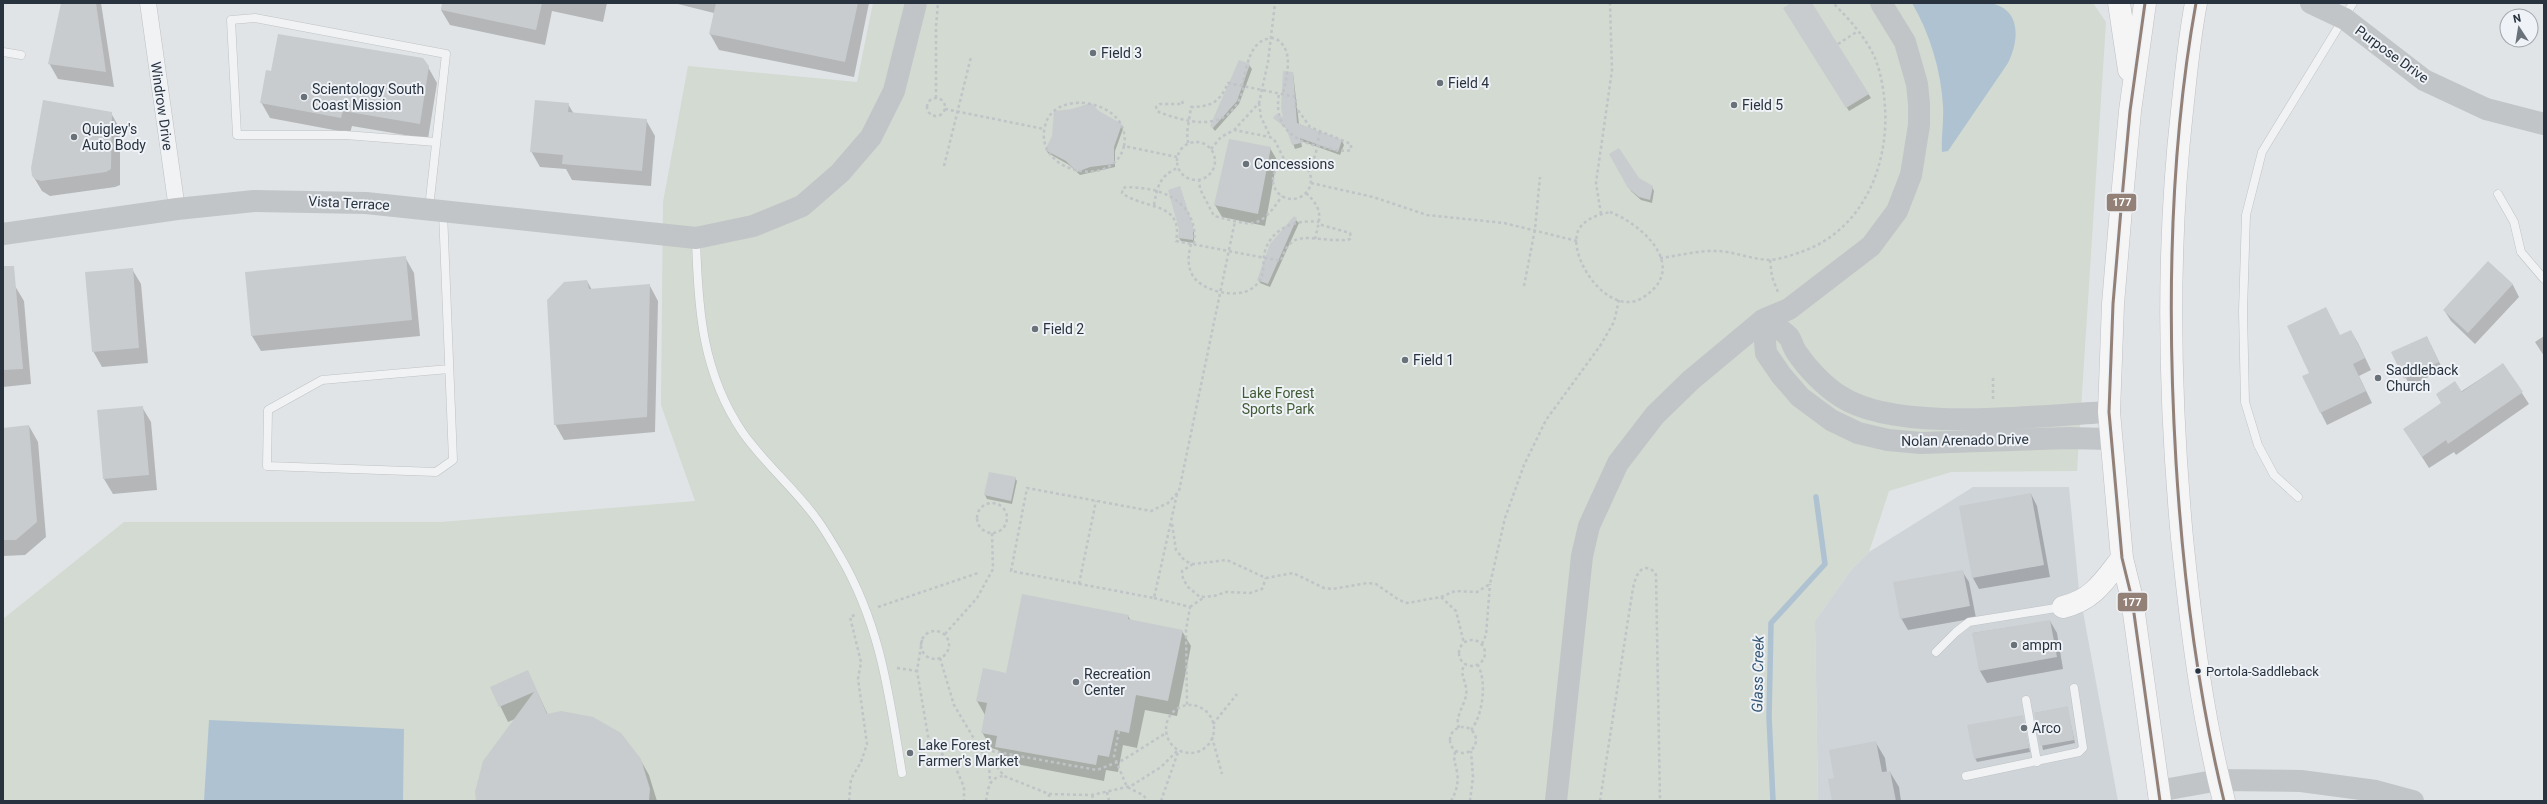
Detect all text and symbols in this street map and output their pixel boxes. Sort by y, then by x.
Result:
north arrow [2499,8,2539,48]
text: N [2512,11,2522,26]
street label: Purpose Drive [2352,22,2432,86]
place label: Field 3 [1101,45,1142,61]
marker: Field 3 [1088,48,1098,58]
street label: Windrow Drive [148,61,176,151]
place label: Field 4 [1448,75,1489,91]
marker: Field 4 [1435,78,1445,88]
place label: Scientology South Coast Mission [312,81,424,113]
marker: Scientology South Coast Mission [299,92,309,102]
place label: Field 5 [1742,97,1783,113]
marker: Field 5 [1729,100,1739,110]
place label: Quigley's Auto Body [82,121,146,153]
marker: Quigley's Auto Body [69,132,79,142]
place label: Concessions [1254,156,1334,172]
marker: Concessions [1241,159,1251,169]
street label: Vista Terrace [308,193,390,213]
line badge: 177 [2106,193,2137,212]
text: 177 [2113,196,2131,209]
place label: Field 2 [1043,321,1084,337]
marker: Field 2 [1030,324,1040,334]
place label: Field 1 [1413,352,1454,368]
marker: Field 1 [1400,355,1410,365]
place label: Saddleback Church [2386,362,2459,394]
marker: Saddleback Church [2373,373,2383,383]
park label: Lake Forest Sports Park [1242,385,1315,417]
street label: Nolan Arenado Drive [1901,431,2029,449]
line badge: 177 [2117,592,2148,612]
text: 177 [2123,596,2141,609]
water label: Glass Creek [1748,635,1768,713]
place label: ampm [2022,637,2062,653]
marker: ampm [2009,640,2019,650]
place label: Portola-Saddleback [2206,664,2319,679]
place label: Recreation Center [1084,666,1151,698]
marker: Portola-Saddleback [2193,666,2203,676]
marker: Recreation Center [1071,677,1081,687]
place label: Arco [2032,720,2061,736]
marker: Arco [2019,723,2029,733]
place label: Lake Forest Farmer's Market [918,737,1019,769]
marker: Lake Forest Farmer's Market [905,748,915,758]

